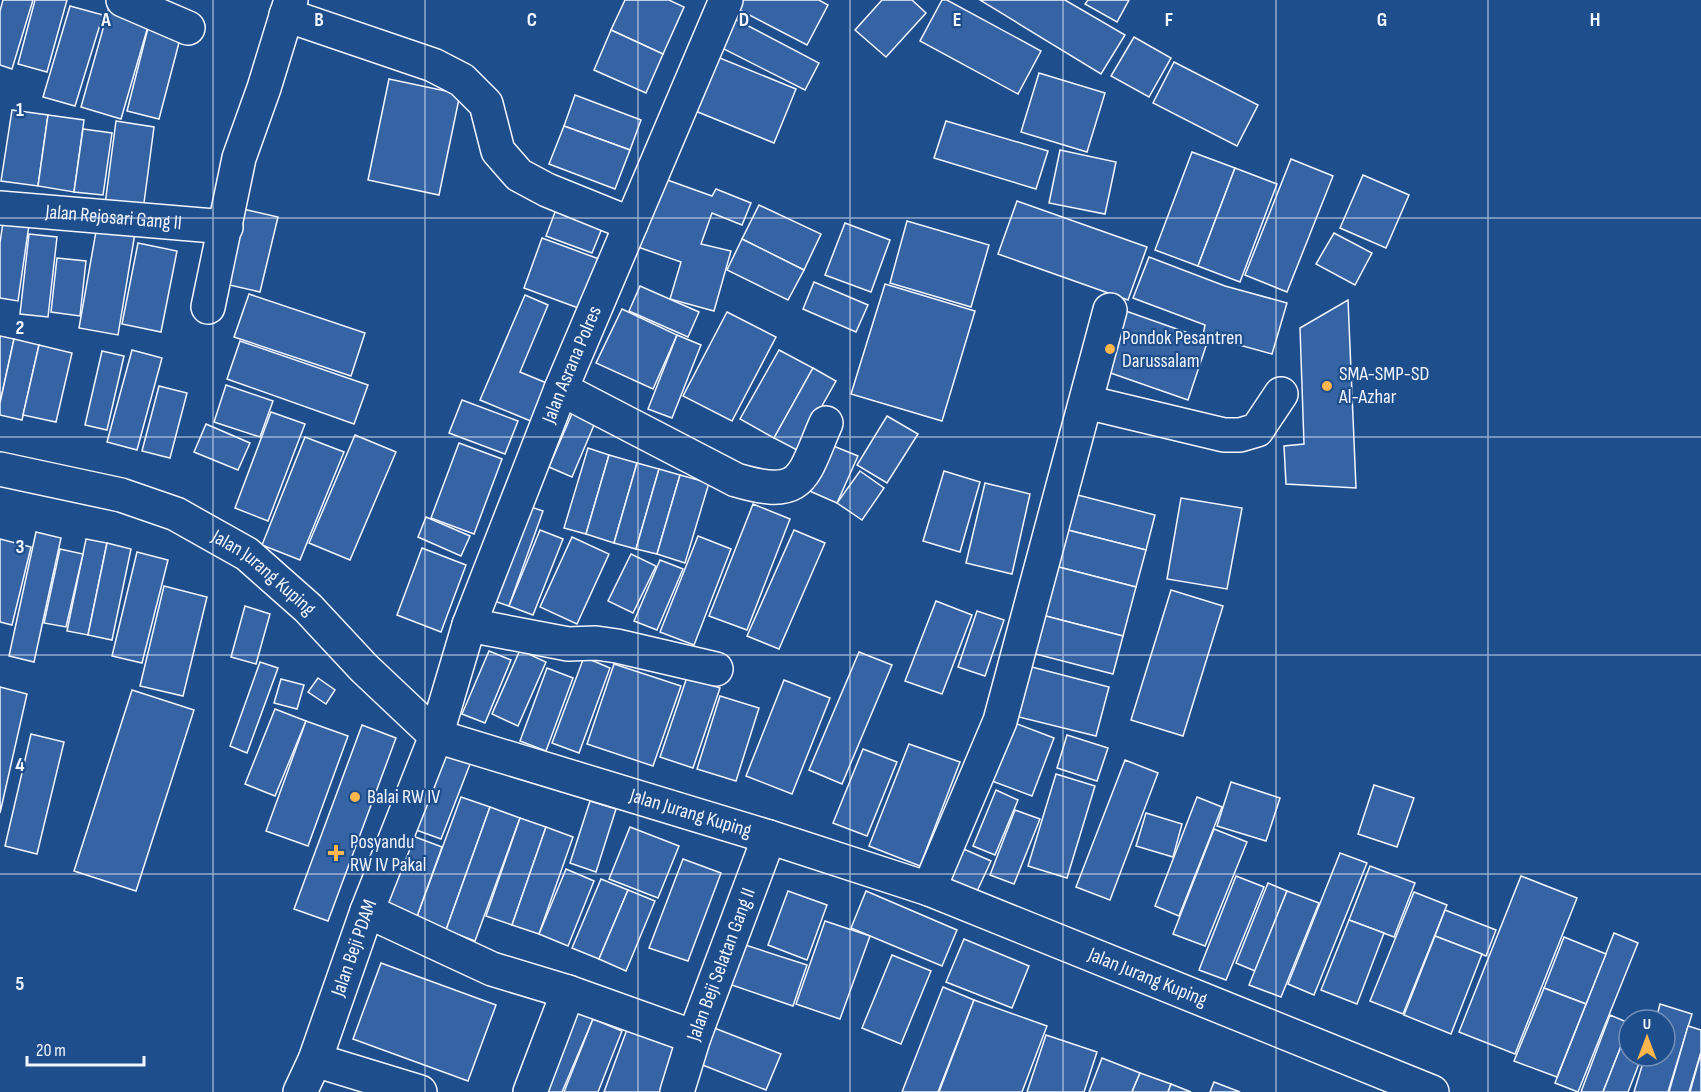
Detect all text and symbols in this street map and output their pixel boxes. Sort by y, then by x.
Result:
text: A [100,8,111,32]
text: B [314,8,324,32]
text: C [527,8,537,32]
text: D [739,8,749,32]
text: E [953,8,961,32]
text: F [1165,8,1173,32]
text: G [1377,8,1387,32]
text: H [1590,8,1600,32]
text: 1 [16,98,24,122]
street label: Jalan Rejosari Gang II [43,200,183,235]
street label: Jalan Asrana Polres [537,302,607,427]
text: 2 [16,316,24,340]
place label: Pondok Pesantren Darussalam [1122,326,1243,373]
marker: Pondok Pesantren Darussalam [1103,342,1117,356]
place label: SMA-SMP-SD Al-Azhar [1338,362,1429,409]
marker: SMA-SMP-SD Al-Azhar [1320,379,1334,393]
street label: Jalan Jurang Kuping [207,524,321,621]
text: 3 [16,535,25,559]
text: 4 [15,753,25,777]
street label: Jalan Jurang Kuping [626,783,754,843]
place label: Balai RW IV [367,785,440,809]
marker: Balai RW IV [348,790,362,804]
place label: Posyandu RW IV Pakal [350,830,426,877]
marker: Posyandu RW IV Pakal [327,844,345,862]
street label: Jalan Beji Selatan Gang II [681,885,761,1045]
street label: Jalan Beji PDAM [326,896,382,1001]
street label: Jalan Jurang Kuping [1084,942,1211,1012]
text: 5 [16,972,25,996]
north arrow [1617,1008,1677,1068]
text: U [1643,1015,1651,1034]
scale bar [27,1029,144,1067]
text: 20 m [36,1040,66,1061]

